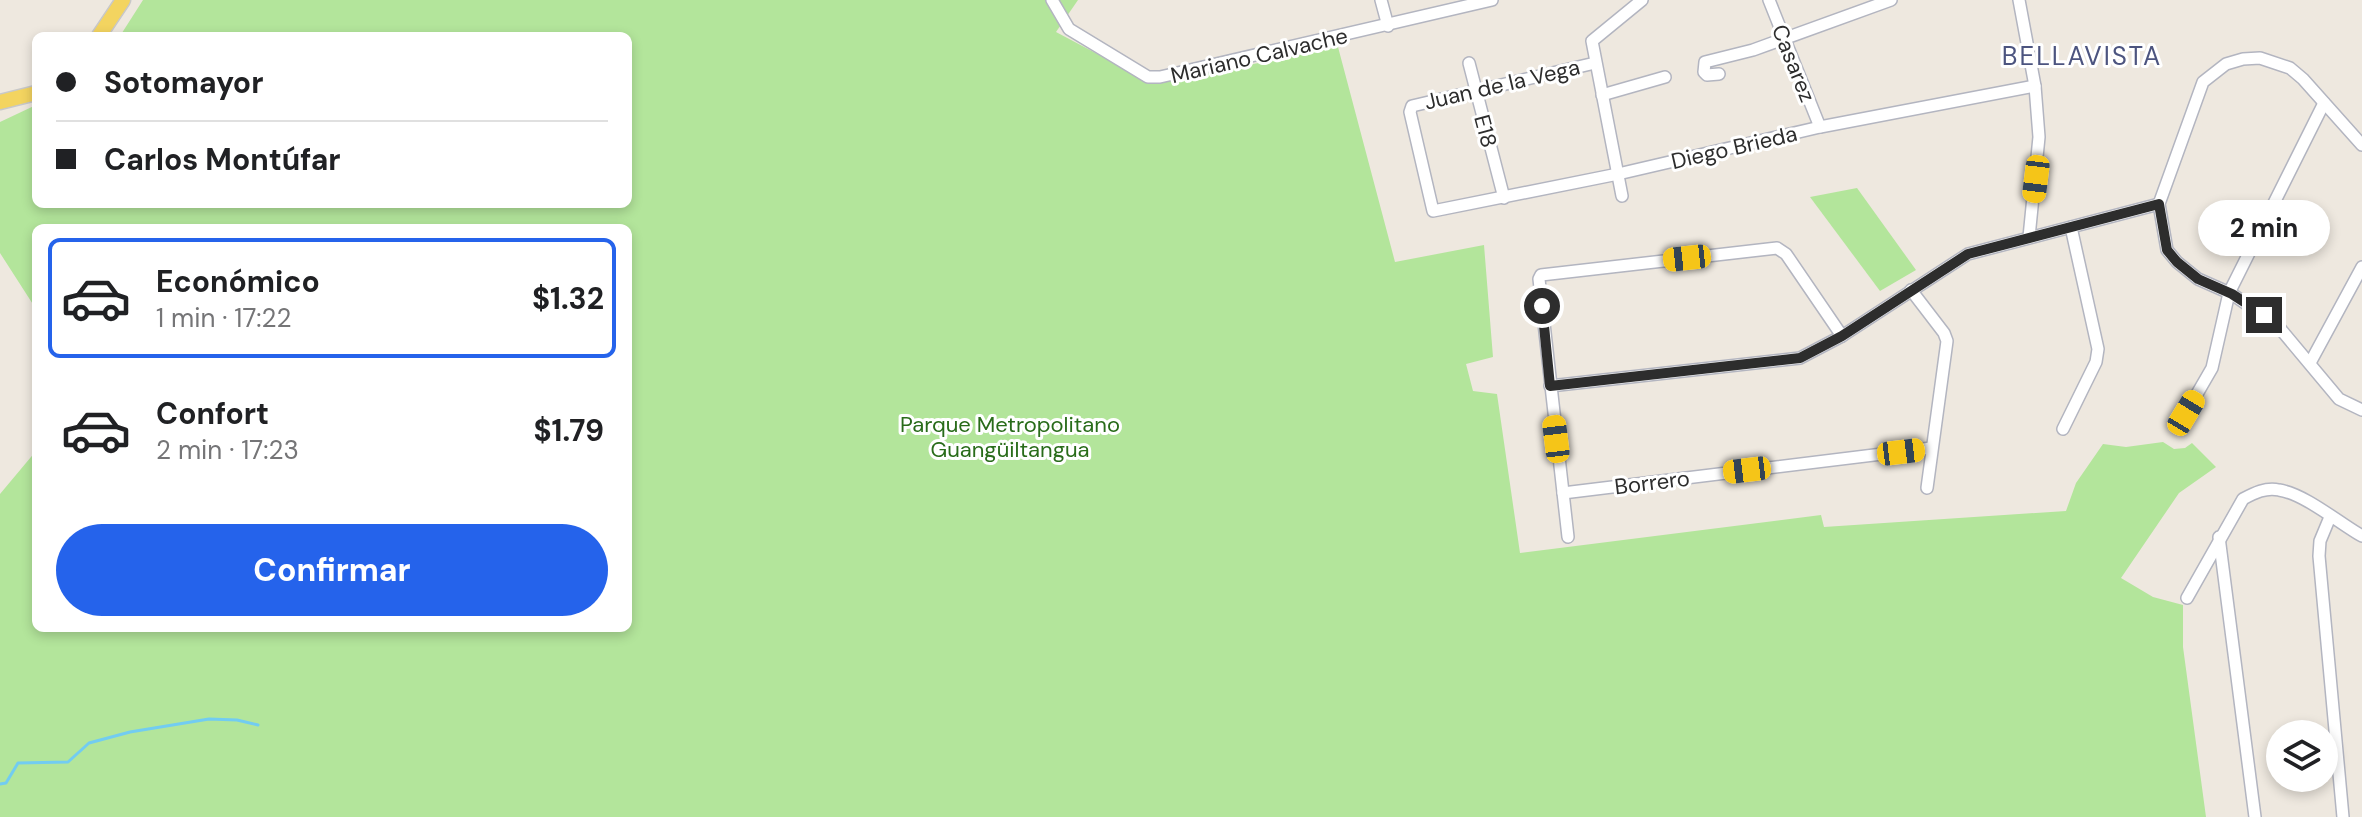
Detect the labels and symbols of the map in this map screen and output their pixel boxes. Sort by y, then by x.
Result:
street label: Casarez [1765,20,1822,106]
street label: Mariano Calvache [1168,21,1350,90]
district label: BELLAVISTA [2002,39,2162,73]
street label: Juan de la Vega [1421,52,1583,116]
street label: E18 [1467,112,1504,151]
street label: Diego Brieda [1668,119,1800,176]
car [2021,154,2051,204]
callout: 2 min [2198,199,2330,255]
car [1662,244,1712,272]
route start [1524,288,1560,324]
route end [2246,297,2282,333]
car [2163,386,2209,440]
park label: Parque Metropolitano Guangüiltangua [900,410,1120,464]
car [1541,414,1571,464]
car [1876,437,1926,467]
car [1722,455,1772,485]
street label: Borrero [1613,464,1691,501]

